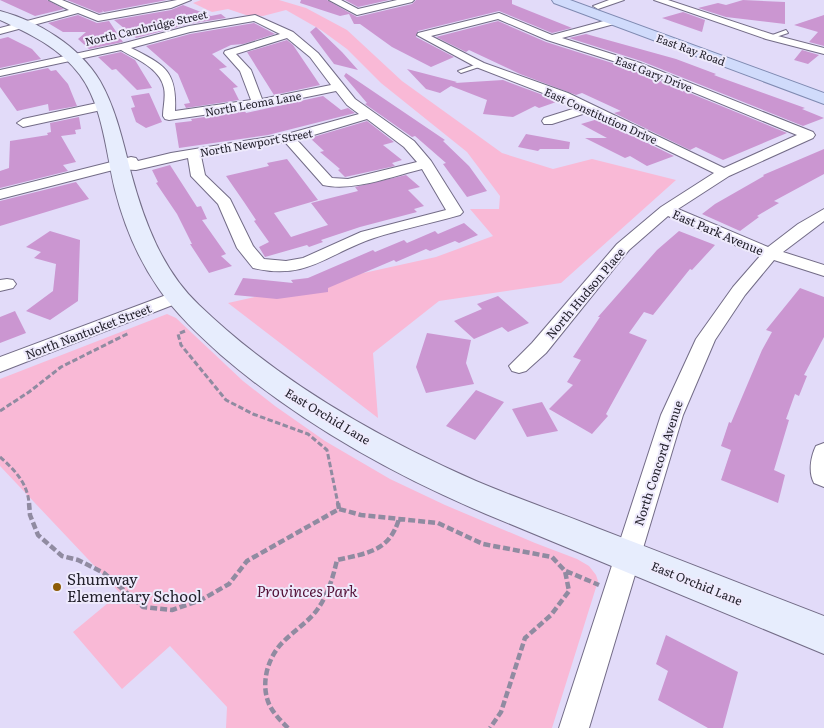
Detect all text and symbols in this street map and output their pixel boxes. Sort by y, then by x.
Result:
street label: North Cambridge Street [83,5,209,49]
street label: East Ray Road [654,29,728,69]
street label: East Gary Drive [613,51,695,95]
street label: East Constitution Drive [542,83,660,147]
street label: North Leoma Lane [204,87,303,119]
street label: North Newport Street [198,124,314,160]
street label: East Park Avenue [670,205,766,259]
street label: North Hudson Place [541,243,629,343]
street label: North Nantucket Street [22,299,154,363]
street label: East Orchid Lane [282,383,374,449]
street label: North Concord Avenue [629,398,687,528]
street label: East Orchid Lane [649,557,745,609]
place label: Shumway Elementary School [67,567,202,607]
park label: Provinces Park [256,579,358,602]
marker: Shumway Elementary School [51,581,63,593]

